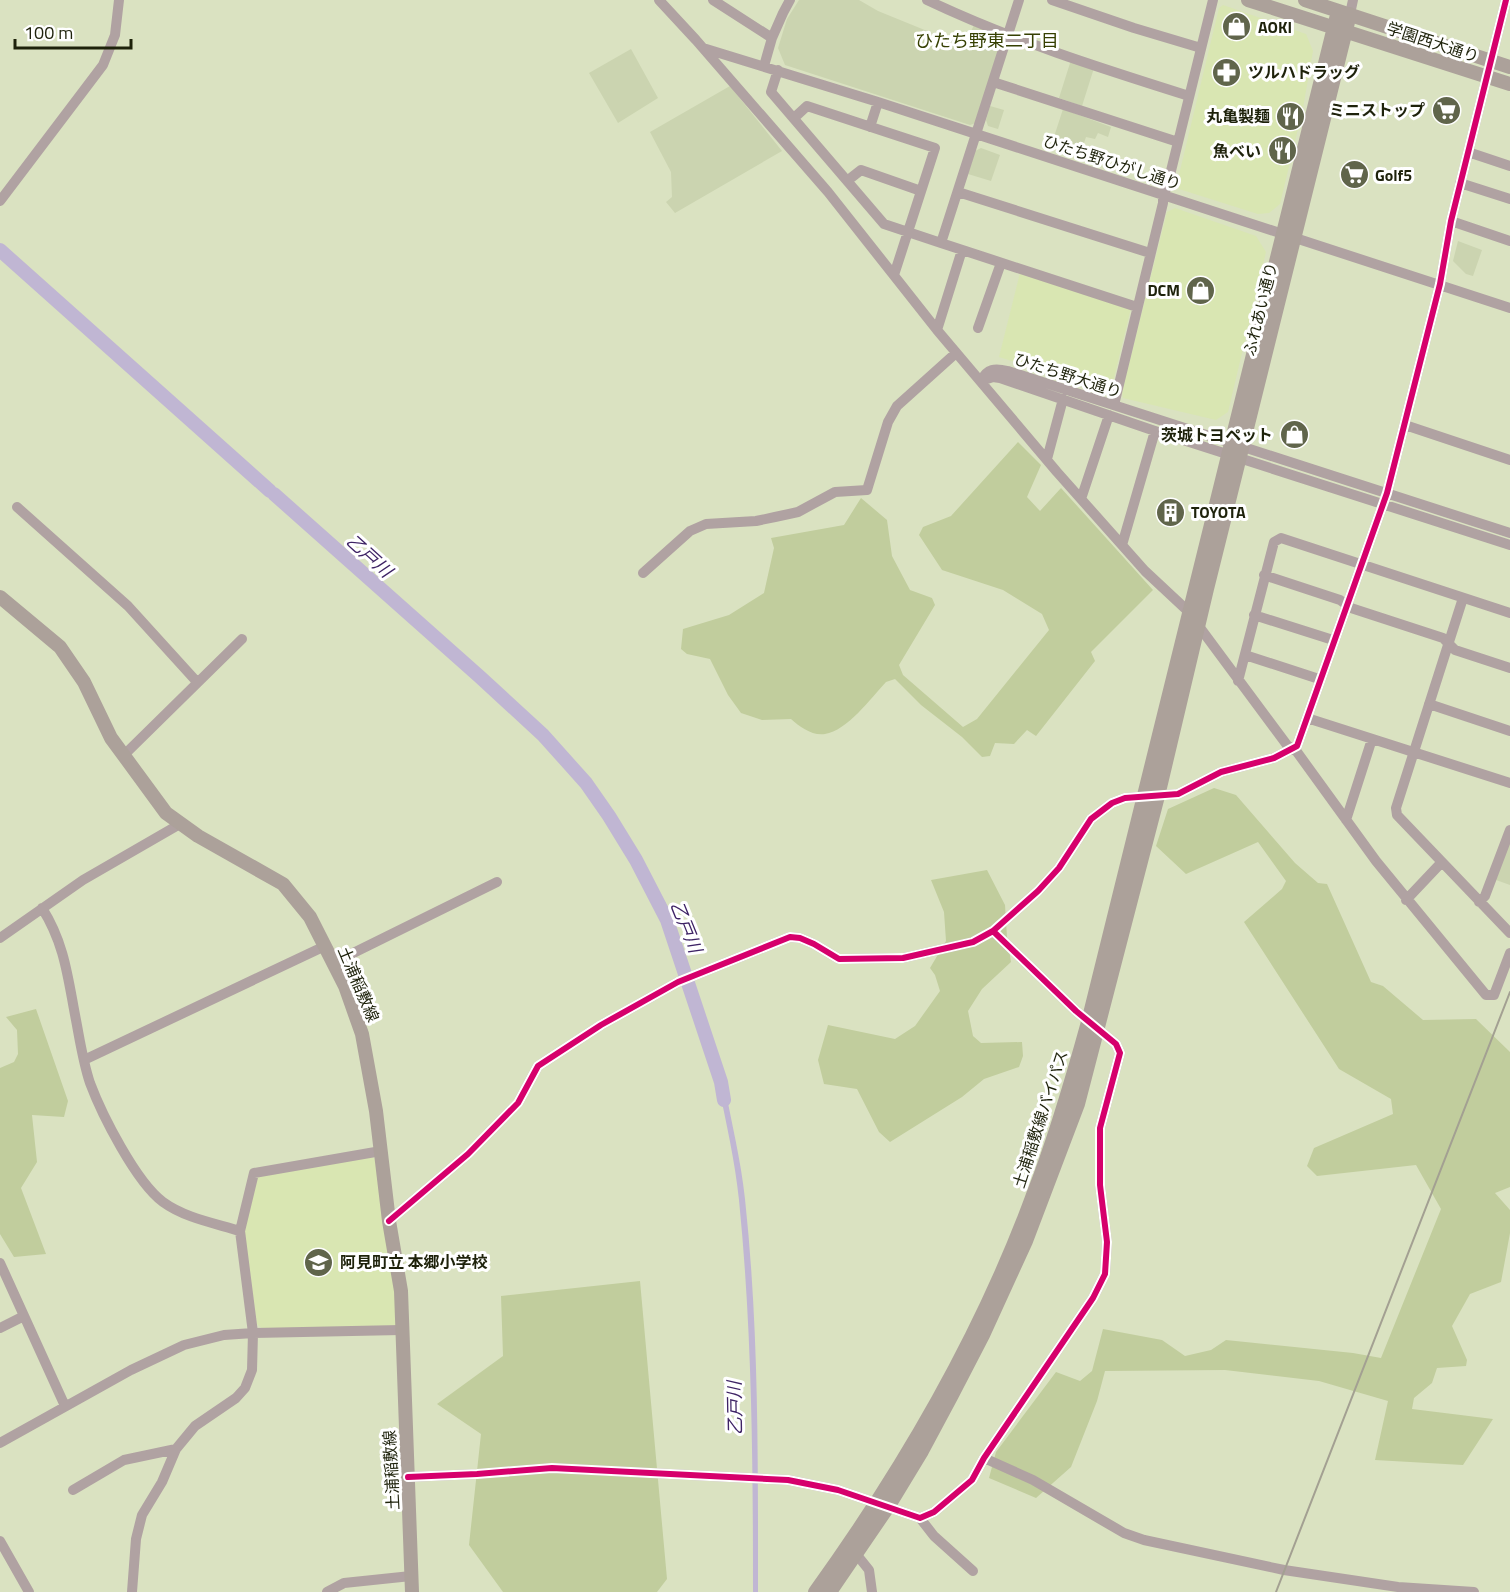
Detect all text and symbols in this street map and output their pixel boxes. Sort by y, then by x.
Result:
shop icon: AOKI [1221,11,1253,43]
scale bar [15,12,130,50]
place label: AOKI [1258,15,1292,39]
street label: 学園西大通り [1384,16,1482,68]
text: 100 m [24,19,73,46]
district label: ひたち野東二丁目 [915,27,1059,54]
pharmacy icon: ツルハドラッグ [1211,56,1243,88]
place label: ツルハドラッグ [1248,60,1360,84]
supermarket icon: ミニストップ [1430,94,1462,126]
place label: ミニストップ [1329,98,1425,122]
restaurant icon: 丸亀製麺 [1275,100,1307,132]
place label: 丸亀製麺 [1206,104,1270,128]
street label: ひたち野ひがし通り [1040,128,1184,196]
restaurant icon: 魚べい [1266,135,1298,167]
place label: 魚べい [1213,139,1261,163]
supermarket icon: Golf5 [1338,159,1370,191]
place label: Golf5 [1375,163,1412,187]
street label: ふれあい通り [1237,260,1283,358]
shop icon: DCM [1185,274,1217,306]
place label: DCM [1147,278,1180,302]
street label: ひたち野大通り [1011,346,1125,404]
shop icon: 茨城トヨペット [1278,419,1310,451]
place label: 茨城トヨペット [1161,423,1273,447]
building icon: TOYOTA [1154,496,1186,528]
place label: TOYOTA [1191,500,1246,524]
water label: 乙戸川 [340,528,400,585]
water label: 乙戸川 [664,897,710,959]
street label: 土浦稲敷線 [332,942,386,1026]
street label: 土浦稲敷線バイパス [1006,1047,1074,1191]
school or university icon: 阿見町立 本郷小学校 [303,1246,335,1278]
place label: 阿見町立 本郷小学校 [340,1250,488,1274]
water label: 乙戸川 [720,1379,748,1435]
street label: 土浦稲敷線 [377,1429,405,1511]

